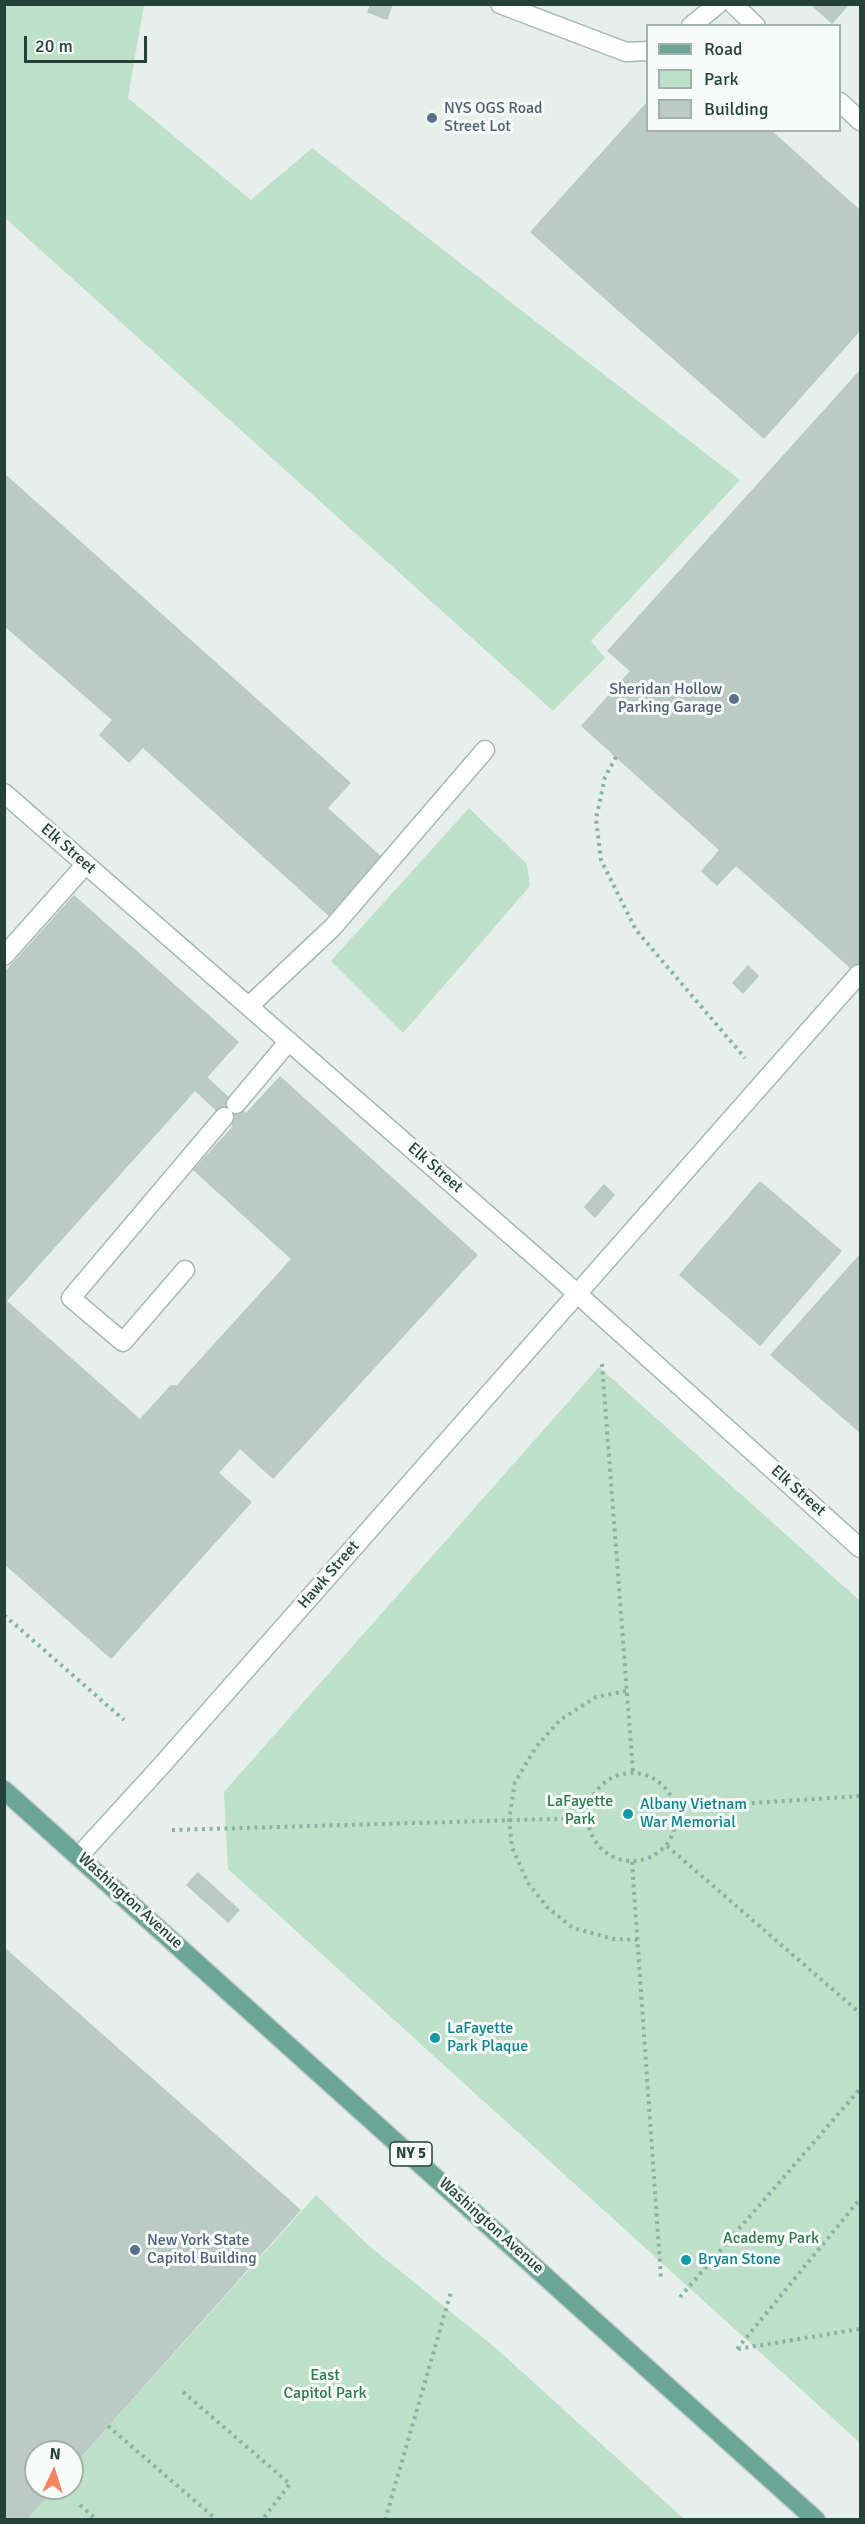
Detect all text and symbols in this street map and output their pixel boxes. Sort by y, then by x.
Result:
scale bar [27,24,150,62]
legend [646,24,841,132]
text: 20 m [35,35,73,57]
text: Road [704,38,743,60]
text: Park [704,68,739,90]
text: Building [704,98,768,120]
place label: NYS OGS Road Street Lot [444,99,543,137]
marker: NYS OGS Road Street Lot [425,111,439,125]
place label: Sheridan Hollow Parking Garage [609,680,722,718]
marker: Sheridan Hollow Parking Garage [727,692,741,706]
street label: Elk Street [36,820,100,878]
street label: Elk Street [403,1139,467,1197]
street label: Elk Street [767,1461,829,1521]
street label: Hawk Street [294,1537,364,1613]
park label: LaFayette Park [547,1792,613,1830]
place label: Albany Vietnam War Memorial [640,1795,747,1833]
marker: Albany Vietnam War Memorial [621,1807,635,1821]
street label: Washington Avenue [74,1849,186,1953]
place label: LaFayette Park Plaque [447,2019,528,2057]
marker: LaFayette Park Plaque [428,2031,442,2045]
road number: NY 5 [390,2142,432,2166]
street label: Washington Avenue [435,2174,547,2278]
park label: Academy Park [723,2229,819,2249]
place label: New York State Capitol Building [147,2231,257,2269]
marker: New York State Capitol Building [128,2243,142,2257]
place label: Bryan Stone [698,2250,781,2270]
marker: Bryan Stone [679,2253,693,2267]
park label: East Capitol Park [283,2366,367,2404]
north arrow [24,2440,84,2500]
text: N [49,2444,61,2464]

